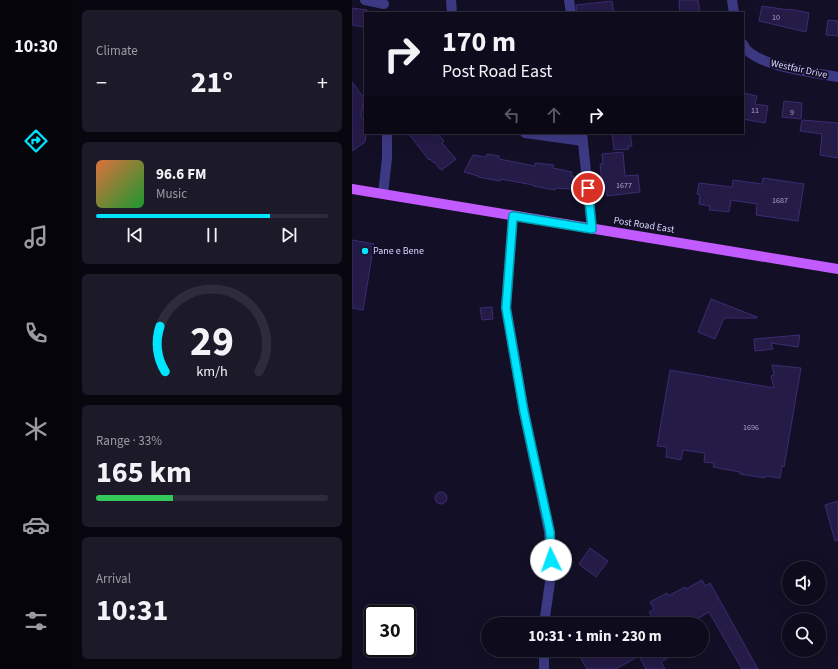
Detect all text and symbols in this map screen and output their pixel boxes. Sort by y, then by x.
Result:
house number: 10 [772,12,780,23]
text: 170 m [442,22,516,62]
icon: right [376,28,428,80]
text: 10:30 [14,34,58,59]
text: Climate [96,42,138,60]
street label: Westfair Drive [769,56,829,82]
text: Post Road East [442,59,552,84]
text: 21° [191,61,233,104]
text: − [96,67,107,99]
text: + [317,67,328,99]
icon: left [501,104,523,126]
icon: ahead [543,104,565,126]
icon: right [585,104,607,126]
house number: 11 [751,105,759,116]
house number: 9 [790,107,794,118]
icon: directions [22,127,50,155]
text: 96.6 FM [156,164,207,185]
pin [571,171,605,205]
icon: arrive [577,177,599,199]
house number: 1677 [616,180,632,191]
text: Music [156,185,187,203]
house number: 1687 [772,195,788,206]
street label: Post Road East [613,213,676,237]
icon: music [22,223,50,251]
icon: previous [124,224,146,246]
icon: pause [201,224,223,246]
icon: next [278,224,300,246]
place label: Pane e Bene [373,244,424,258]
marker: Pane e Bene [360,246,370,256]
text: 29 [190,312,234,372]
icon: phone [22,319,50,347]
text: km/h [196,361,228,382]
icon: climate [22,415,50,443]
house number: 1696 [743,422,759,433]
text: Range · 33% [96,432,162,450]
text: 165 km [96,451,192,494]
icon: car [22,511,50,539]
position arrow [530,539,572,581]
map controls [782,561,826,657]
button: sound [782,561,826,605]
text: Arrival [96,570,131,588]
text: 10:31 [96,589,168,632]
speed limit sign: 30 [364,605,416,657]
icon: filters [22,607,50,635]
button: search [782,613,826,657]
text: 10:31 · 1 min · 230 m [528,626,662,647]

